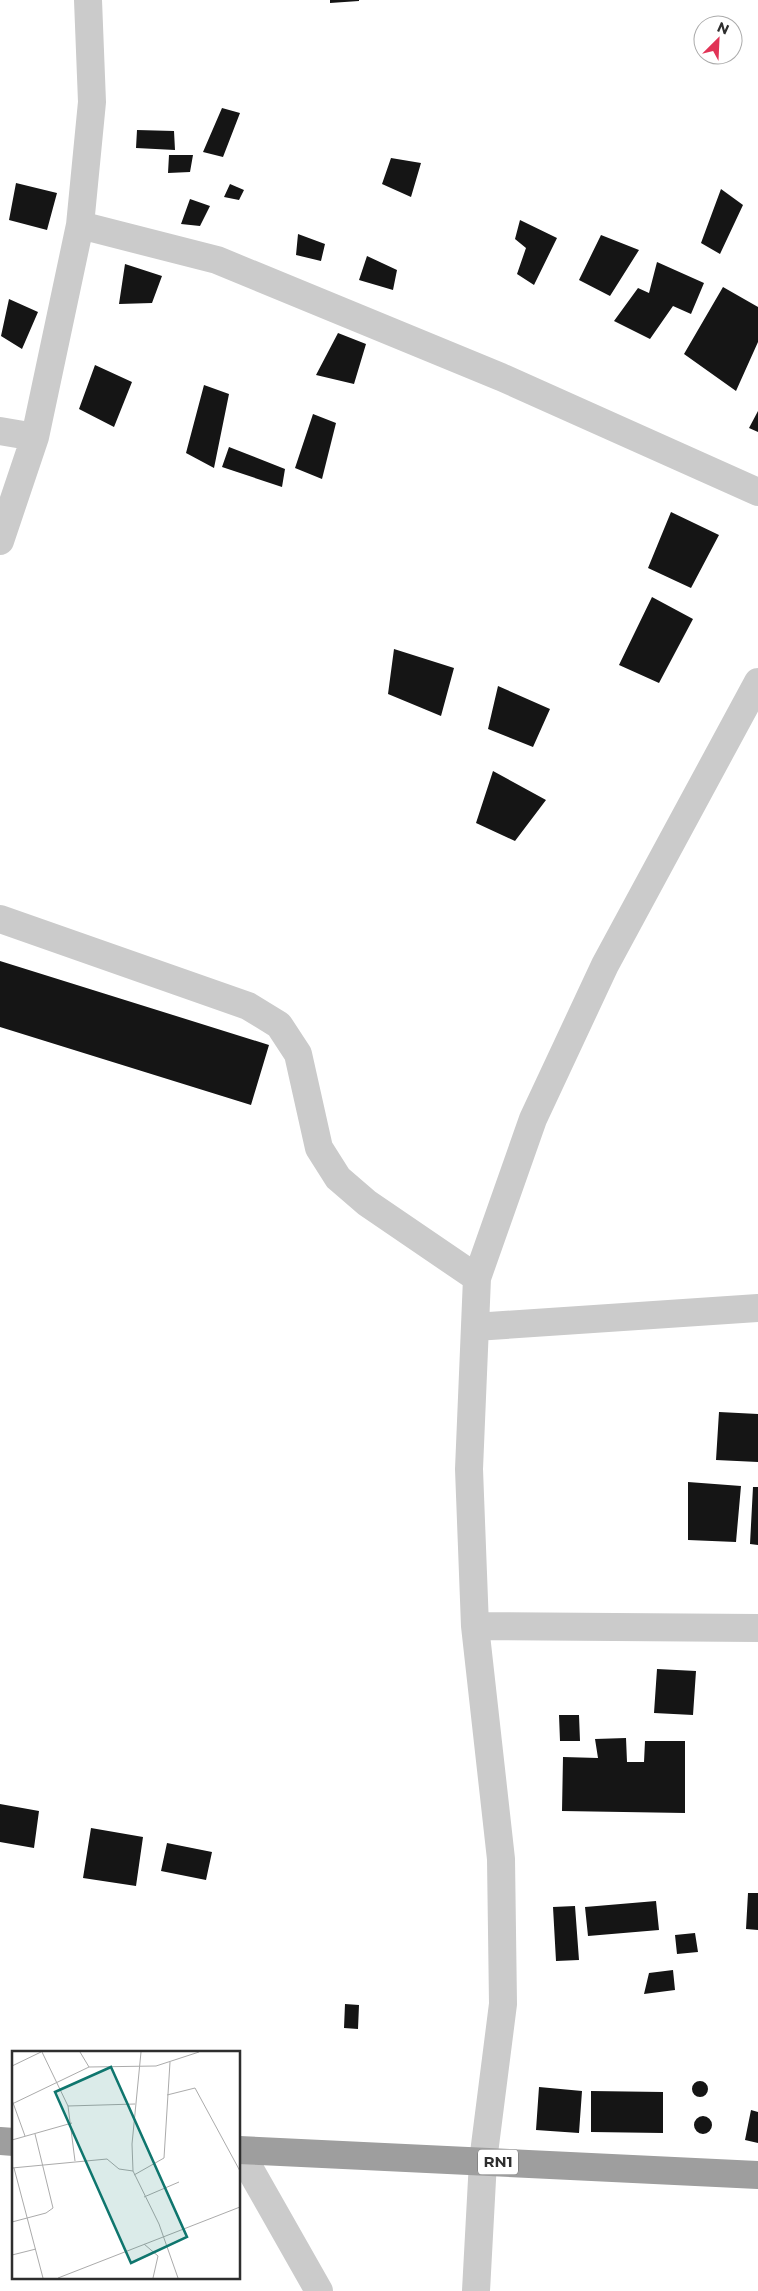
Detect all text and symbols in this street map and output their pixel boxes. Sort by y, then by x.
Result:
north arrow [693,15,743,65]
text: N [714,18,732,39]
inset map [12,2051,240,2278]
road number: RN1 [478,2150,518,2174]

